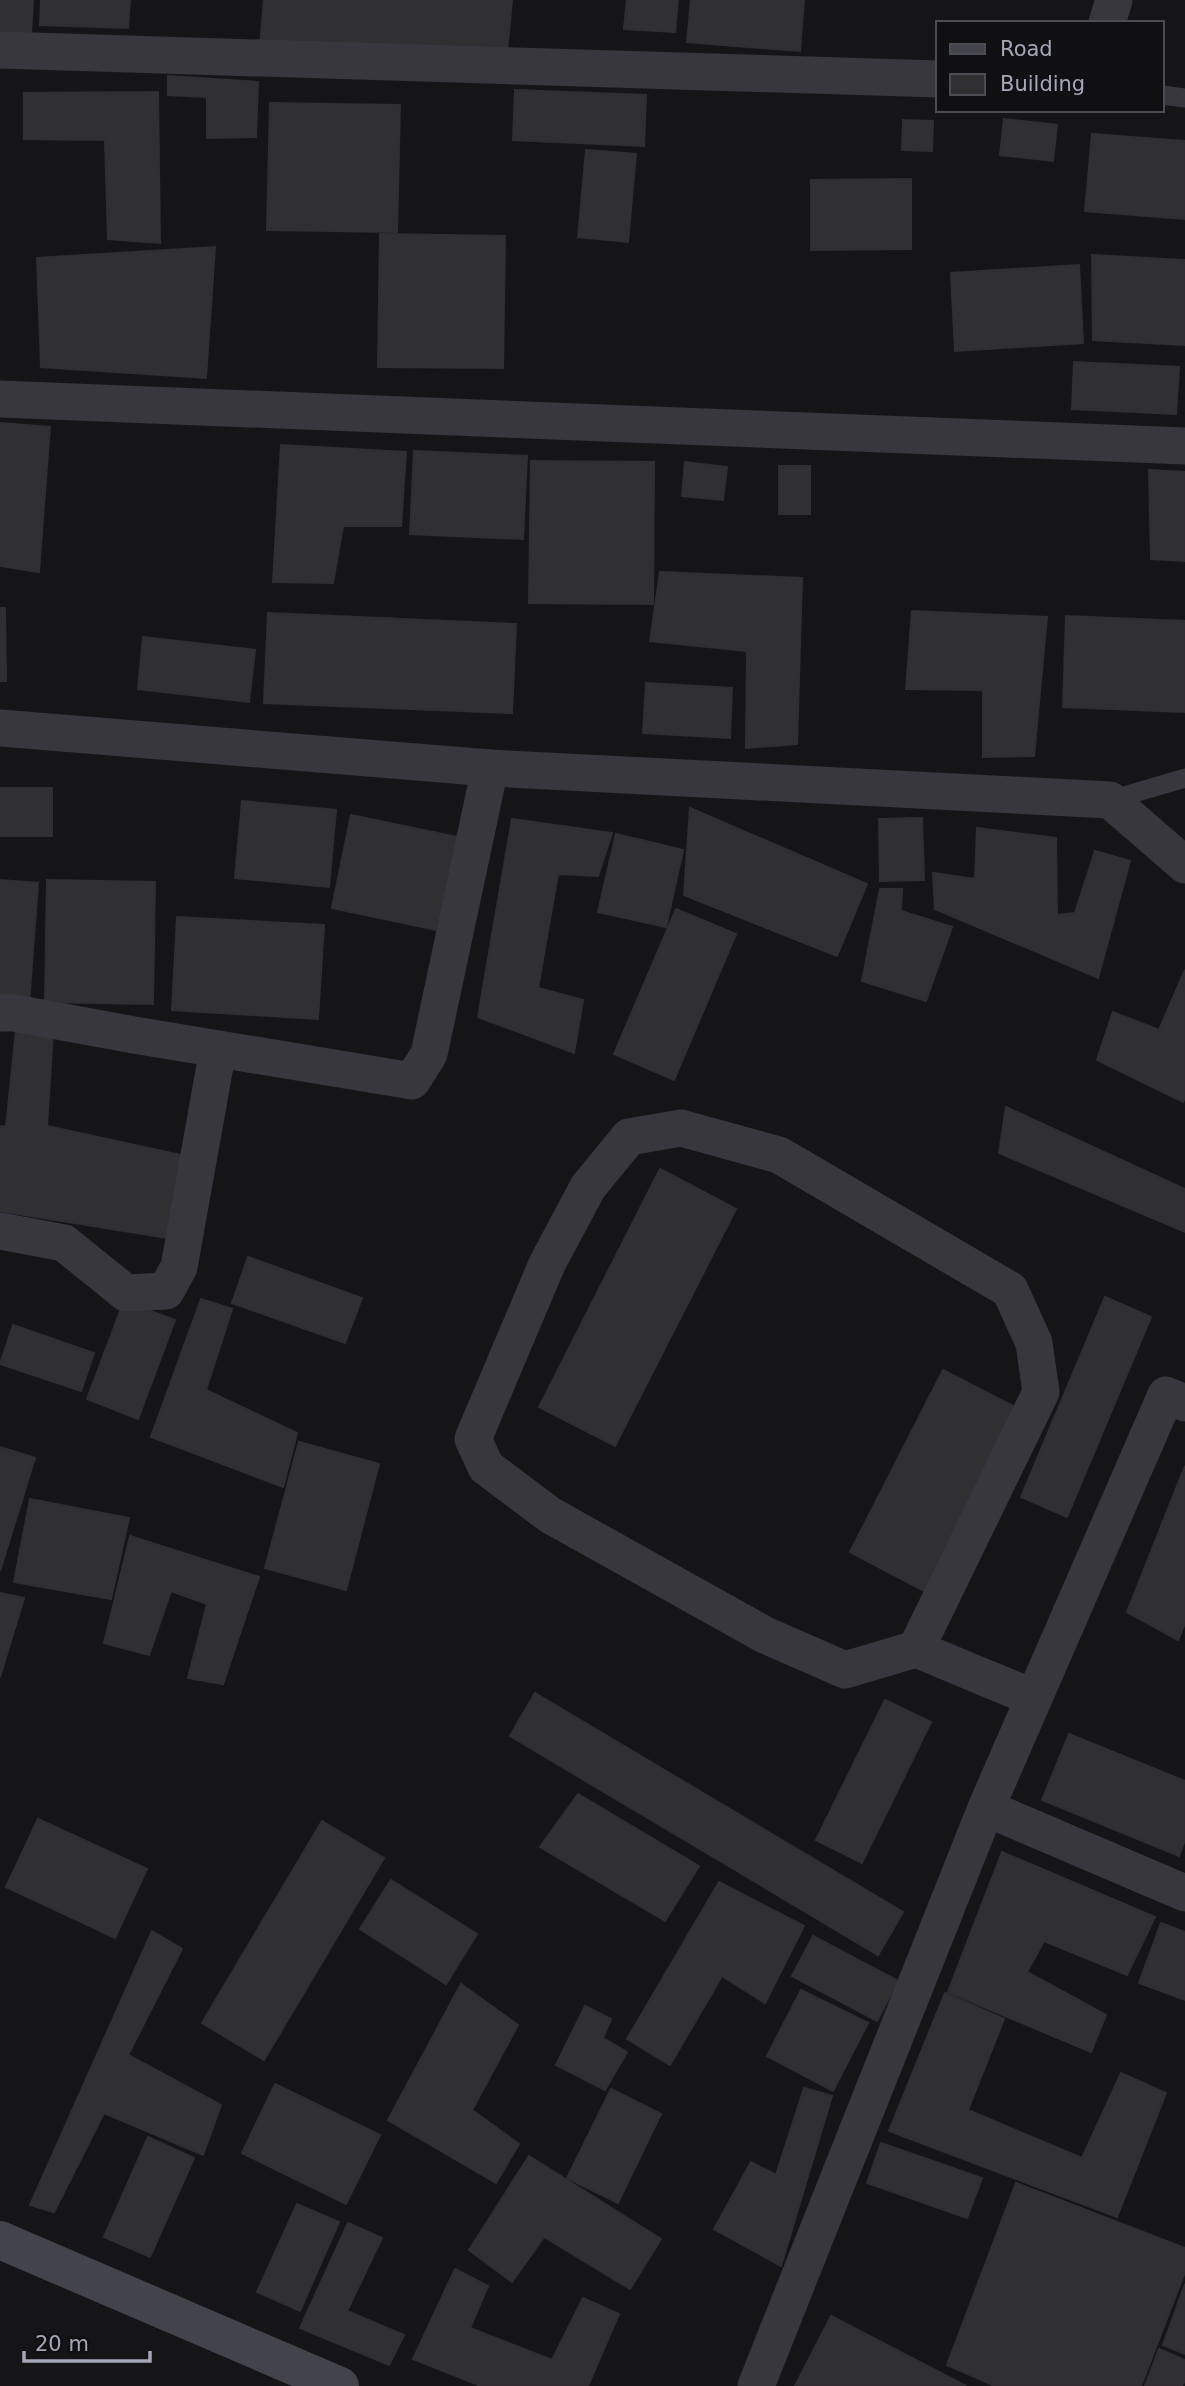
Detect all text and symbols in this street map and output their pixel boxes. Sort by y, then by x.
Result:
legend [936,21,1164,112]
text: Road [1000,37,1053,61]
text: Building [1000,72,1085,96]
scale bar [24,2320,150,2364]
text: 20 m [35,2332,89,2356]

